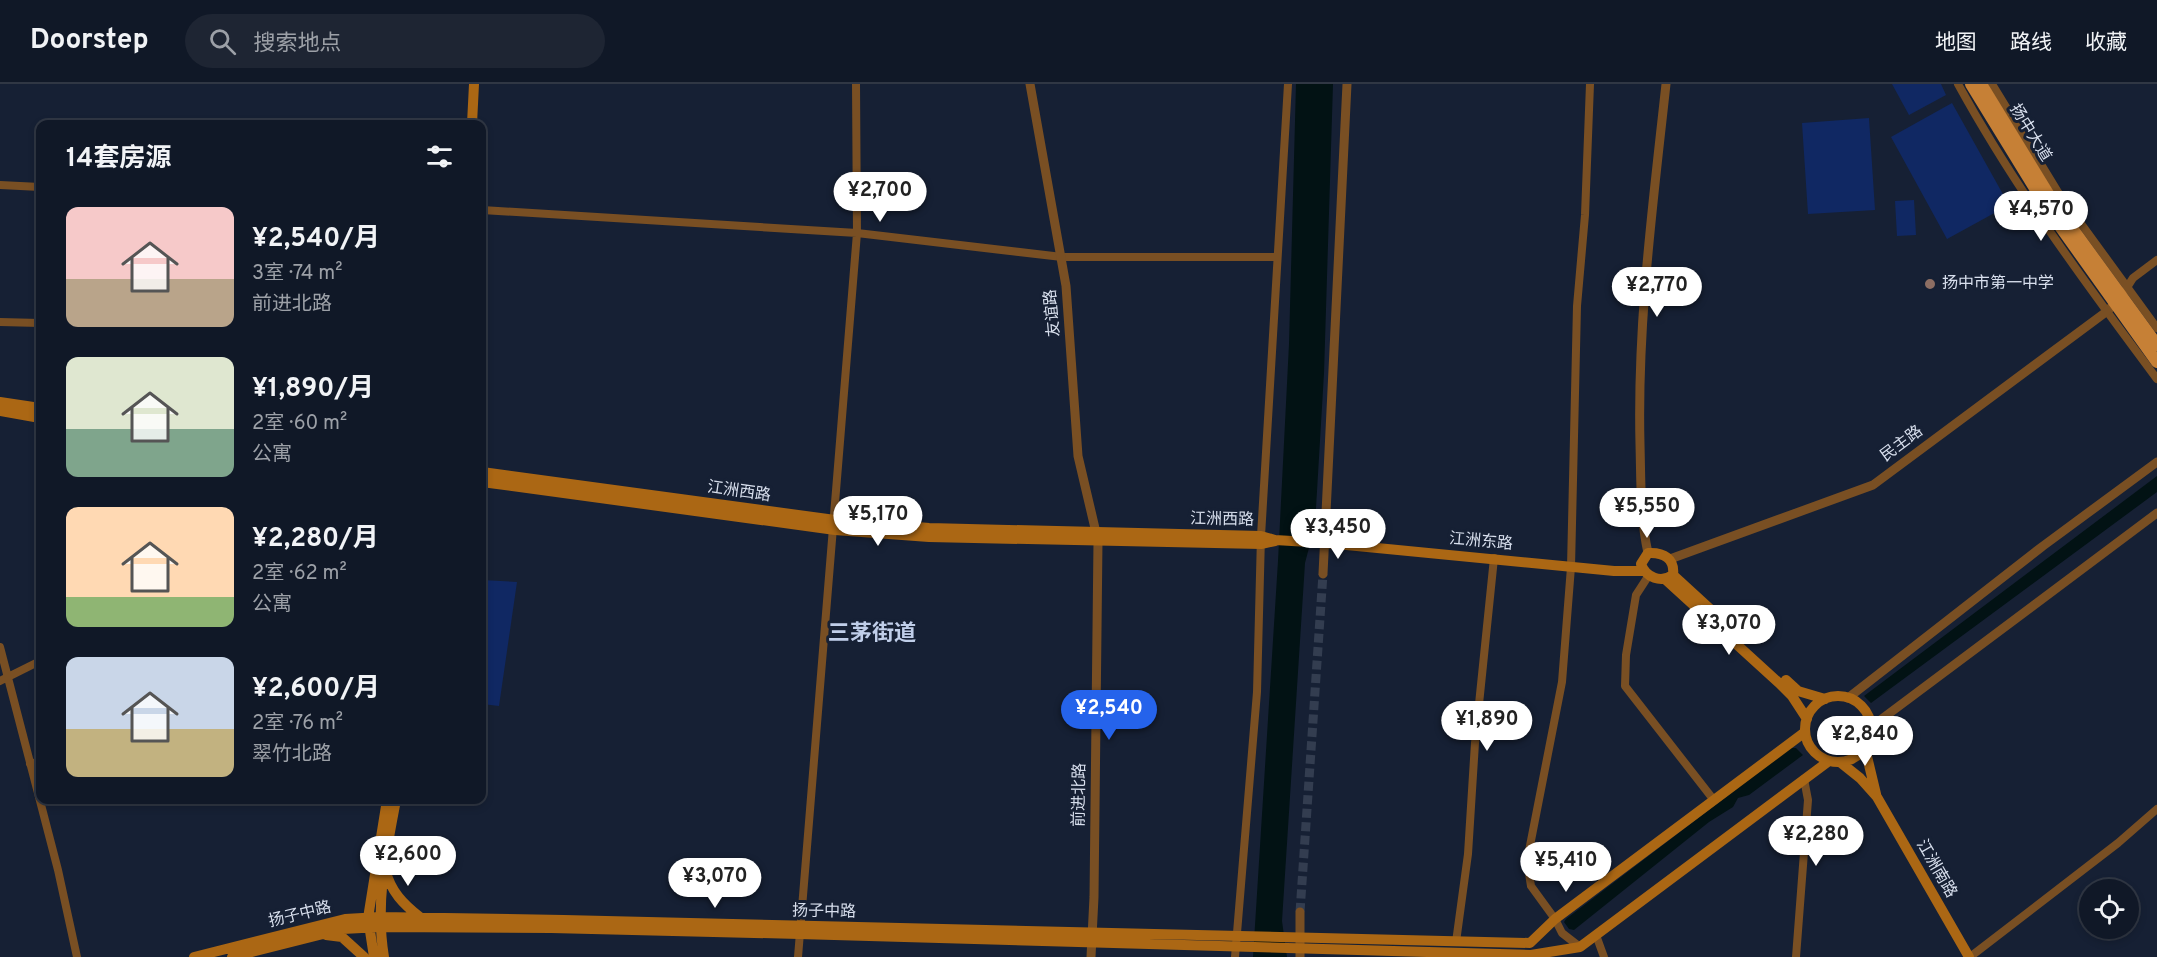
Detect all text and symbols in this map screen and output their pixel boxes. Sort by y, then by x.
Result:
search box [185,14,605,68]
text: Doorstep [30,23,149,59]
icon: search [206,25,239,58]
text: 地图 [1935,30,1977,57]
text: 路线 [2010,30,2052,57]
text: 收藏 [2085,30,2127,57]
text: 搜索地点 [254,31,342,58]
street label: 扬中大道 [2005,101,2055,165]
icon: filters [423,140,456,173]
text: 14套房源 [66,143,171,176]
pin: ¥2,700 [831,172,929,223]
text: ¥2,700 [848,178,912,204]
pin: ¥4,570 [1992,191,2090,242]
text: ¥4,570 [2008,197,2074,223]
text: ¥2,540/月 [252,223,380,256]
icon: home [114,231,186,303]
text: 3室 · 74 m² [252,261,342,287]
pin: ¥2,770 [1608,267,1706,318]
text: ¥2,770 [1626,273,1688,299]
place label: 扬中市第一中学 [1942,274,2054,294]
marker: 扬中市第一中学 [1923,277,1937,291]
street label: 友谊路 [1041,288,1065,338]
text: 前进北路 [252,292,332,318]
text: ¥1,890/月 [252,373,374,406]
icon: home [114,381,186,453]
text: 2室 · 60 m² [252,411,347,437]
street label: 民主路 [1877,422,1927,466]
text: 公寓 [252,442,292,468]
street label: 江洲西路 [706,478,772,506]
pin: ¥5,550 [1598,488,1696,539]
text: ¥5,550 [1614,494,1680,520]
pin: ¥5,170 [829,496,927,547]
text: ¥5,170 [847,502,909,528]
street label: 江洲西路 [1190,509,1254,531]
pin: ¥3,450 [1289,509,1387,560]
text: ¥3,450 [1305,515,1371,541]
text: ¥2,280/月 [252,523,379,556]
street label: 江洲东路 [1448,529,1514,555]
icon: home [114,531,186,603]
text: 2室 · 62 m² [252,561,347,587]
text: 公寓 [252,592,292,618]
pin: ¥3,070 [1680,605,1778,656]
text: ¥3,070 [1696,611,1762,637]
district label: 三茅街道 [828,621,916,648]
text: ¥2,600/月 [252,673,380,706]
icon: home [114,681,186,753]
pin: ¥2,540 [1060,690,1158,741]
text: ¥2,540 [1075,696,1143,722]
pin: ¥1,890 [1438,701,1536,752]
text: ¥1,890 [1455,707,1519,733]
text: 2室 · 76 m² [252,711,343,737]
pin: ¥2,840 [1816,716,1914,767]
text: ¥2,840 [1831,722,1899,748]
text: 翠竹北路 [252,742,332,768]
street label: 前进北路 [1069,763,1091,827]
pin: ¥2,280 [1767,816,1865,867]
text: ¥2,280 [1782,822,1850,848]
pin: ¥2,600 [359,836,457,887]
street label: 江洲南路 [1911,836,1961,902]
text: ¥2,600 [374,842,442,868]
pin: ¥5,410 [1517,842,1615,893]
text: ¥5,410 [1534,848,1598,874]
pin: ¥3,070 [666,858,764,909]
text: ¥3,070 [682,864,748,890]
map controls [2079,879,2139,939]
button: locate [2079,879,2139,939]
street label: 扬子中路 [267,898,333,932]
street label: 扬子中路 [792,901,856,923]

